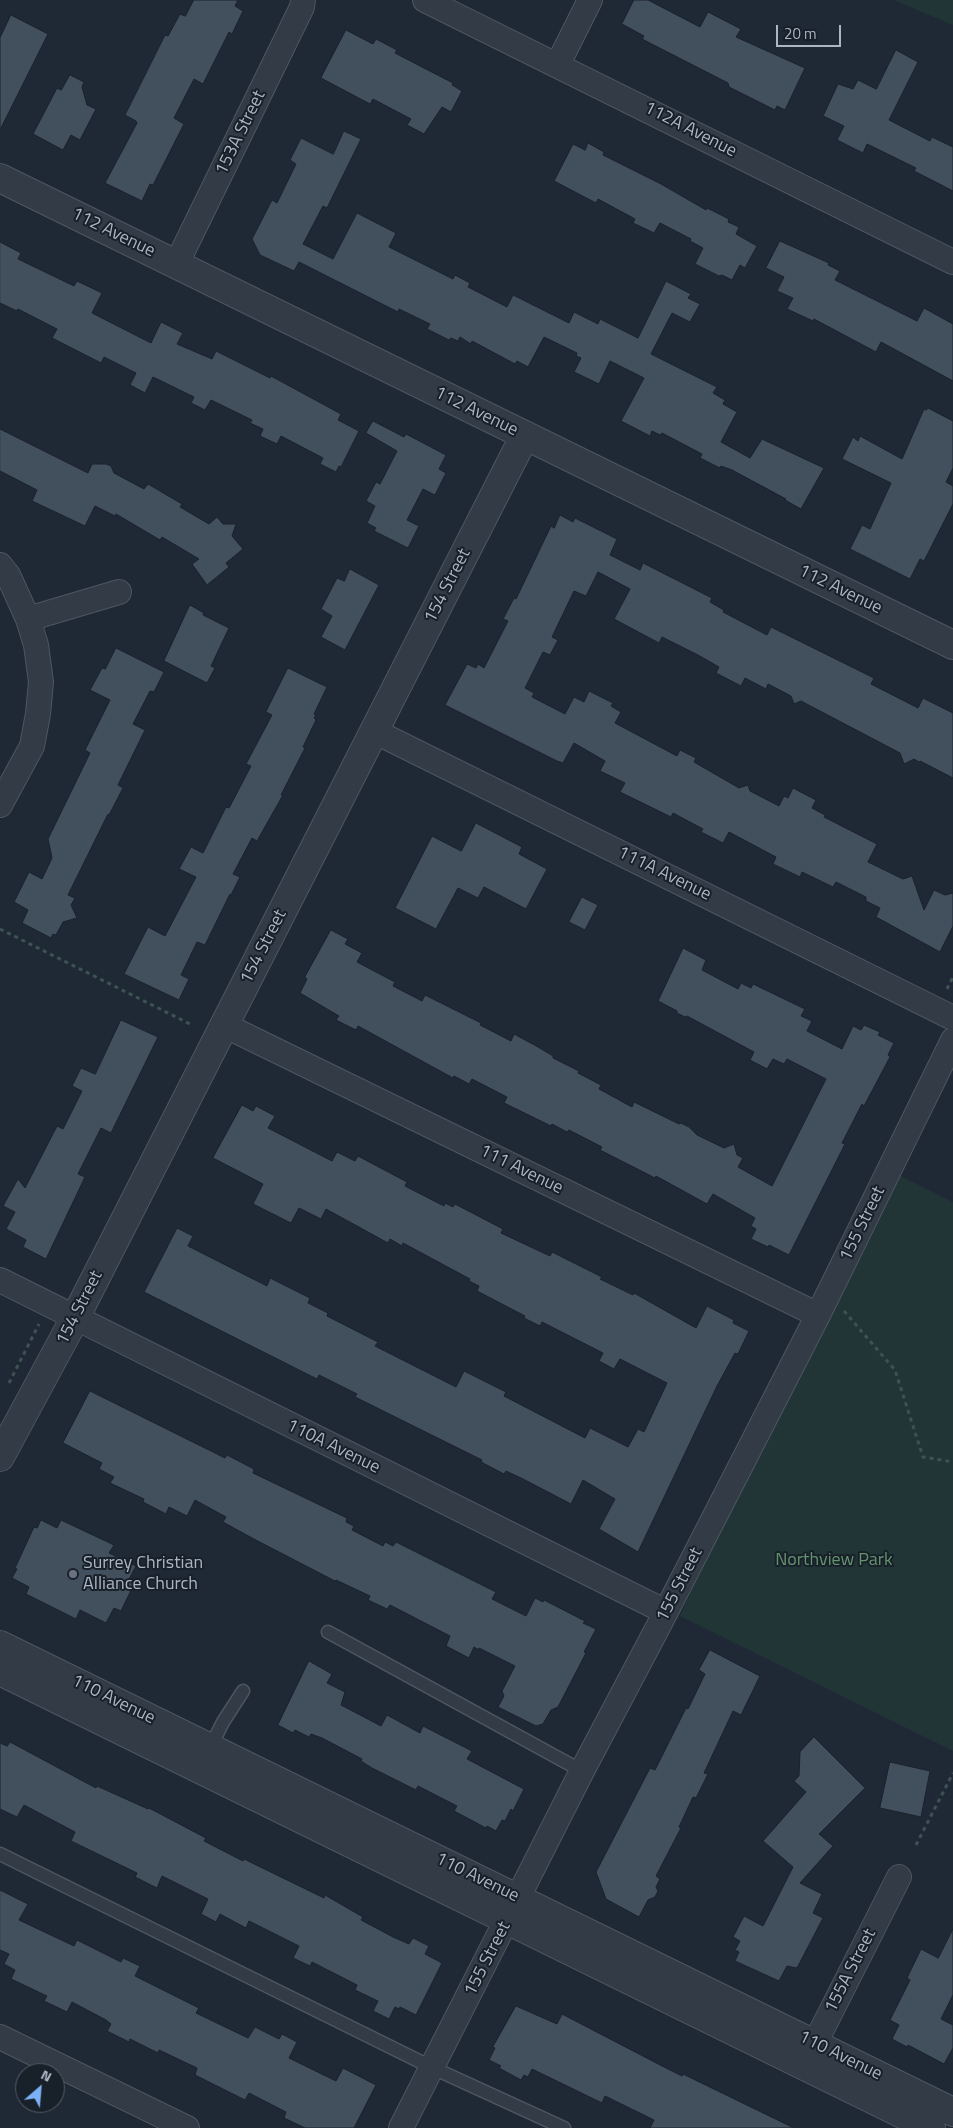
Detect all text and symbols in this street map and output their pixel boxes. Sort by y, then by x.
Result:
scale bar [778,15,843,47]
text: 20 m [784,22,817,45]
street label: 153A Street [211,87,271,179]
street label: 112A Avenue [640,97,740,163]
street label: 112 Avenue [68,203,158,263]
street label: 112 Avenue [431,382,521,442]
street label: 154 Street [420,545,476,627]
street label: 112 Avenue [795,560,885,620]
street label: 111A Avenue [614,842,714,906]
street label: 154 Street [236,906,292,988]
street label: 111 Avenue [476,1140,566,1200]
street label: 155 Street [836,1183,890,1265]
street label: 154 Street [52,1267,108,1349]
street label: 110A Avenue [283,1415,383,1479]
street label: 155 Street [652,1544,708,1626]
park label: Northview Park [775,1550,893,1572]
place label: Surrey Christian Alliance Church [83,1553,203,1596]
marker: Surrey Christian Alliance Church [67,1568,79,1580]
street label: 110 Avenue [68,1670,158,1730]
street label: 110 Avenue [432,1848,522,1908]
street label: 155 Street [460,1918,516,2000]
street label: 155A Street [821,1925,881,2017]
street label: 110 Avenue [795,2026,885,2086]
north arrow [15,2063,65,2113]
text: N [37,2064,56,2087]

